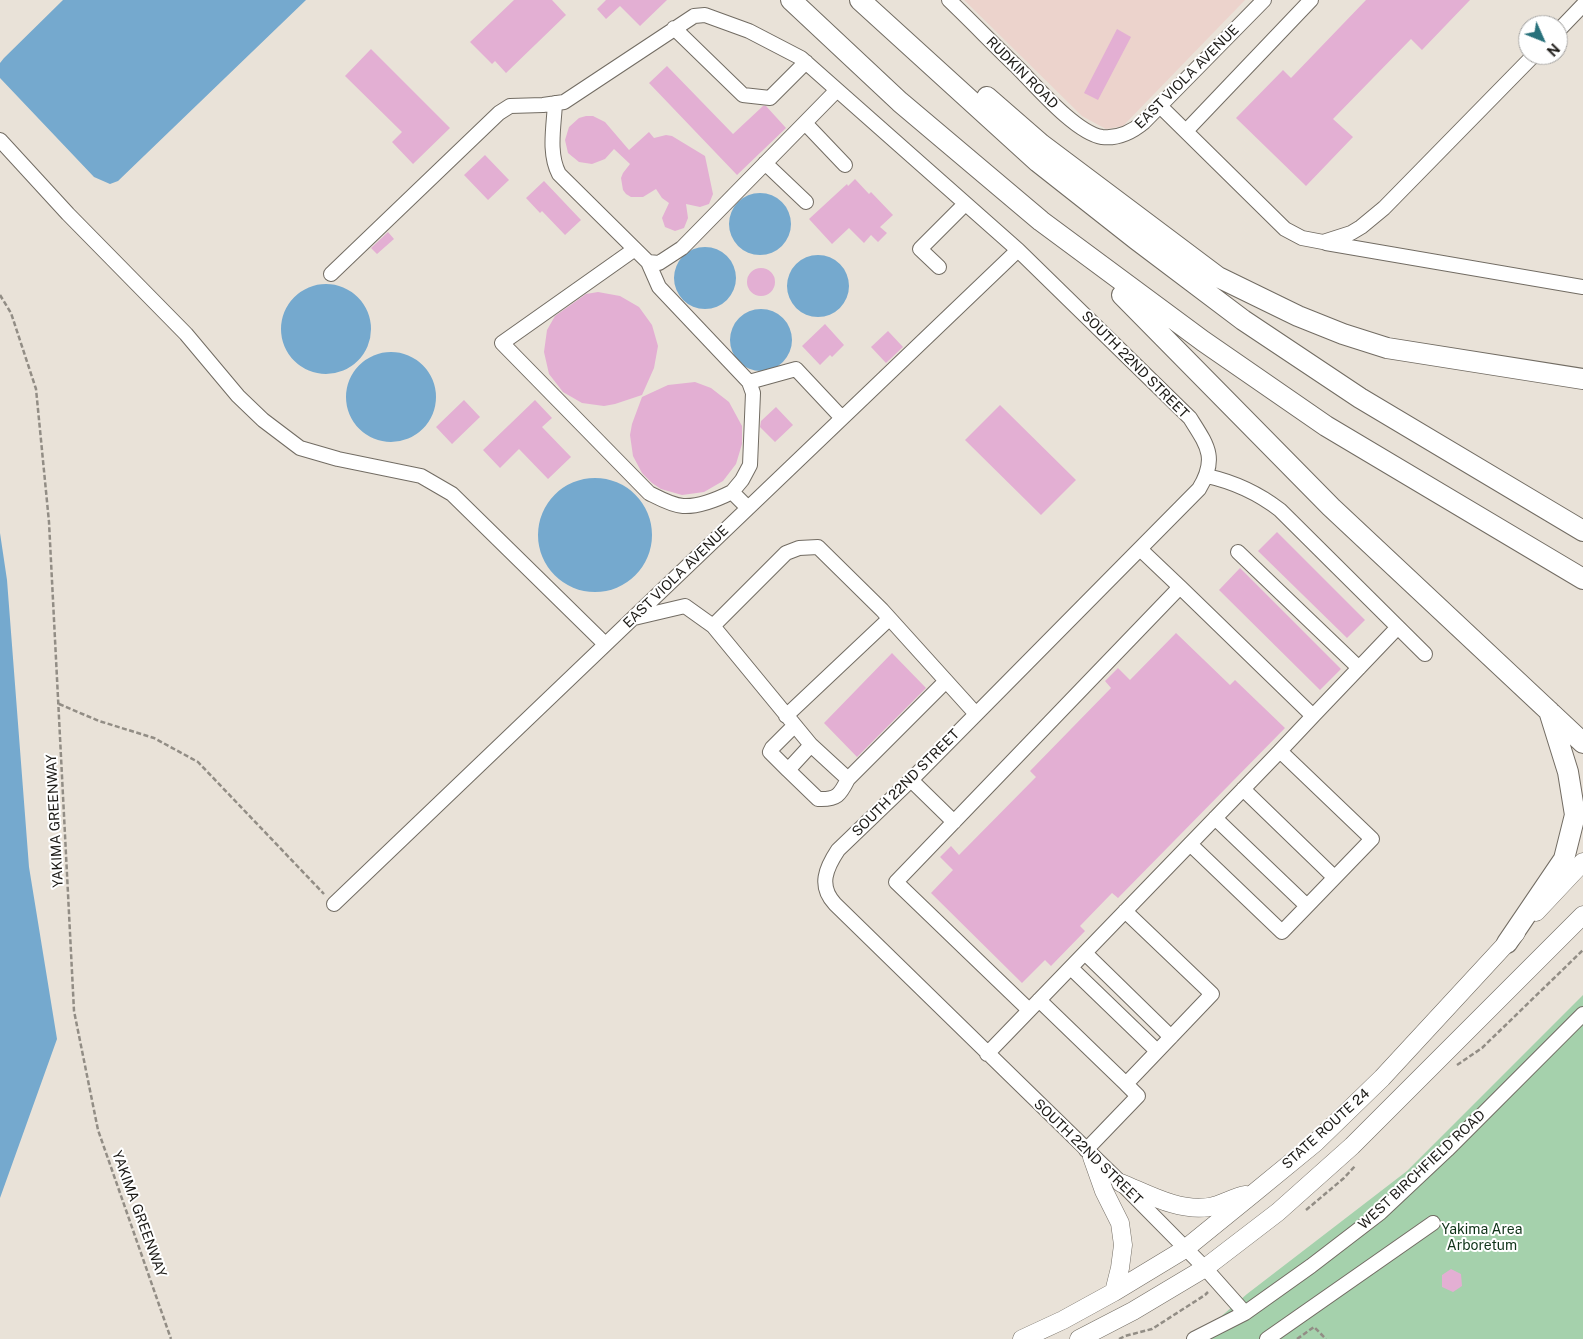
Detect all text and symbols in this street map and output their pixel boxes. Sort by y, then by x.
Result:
north arrow [1518,15,1568,65]
street label: EAST VIOLA AVENUE [1132,22,1242,132]
street label: RUDKIN ROAD [982,33,1062,113]
text: N [1544,40,1563,59]
street label: SOUTH 22ND STREET [1078,308,1192,422]
street label: EAST VIOLA AVENUE [620,522,732,632]
street label: SOUTH 22ND STREET [849,726,963,840]
street label: YAKIMA GREENWAY [43,754,67,888]
street label: STATE ROUTE 24 [1279,1085,1373,1173]
street label: SOUTH 22ND STREET [1030,1096,1146,1208]
street label: WEST BIRCHFIELD ROAD [1355,1107,1489,1233]
street label: YAKIMA GREENWAY [108,1148,170,1280]
park label: Yakima Area Arboretum [1442,1222,1522,1254]

